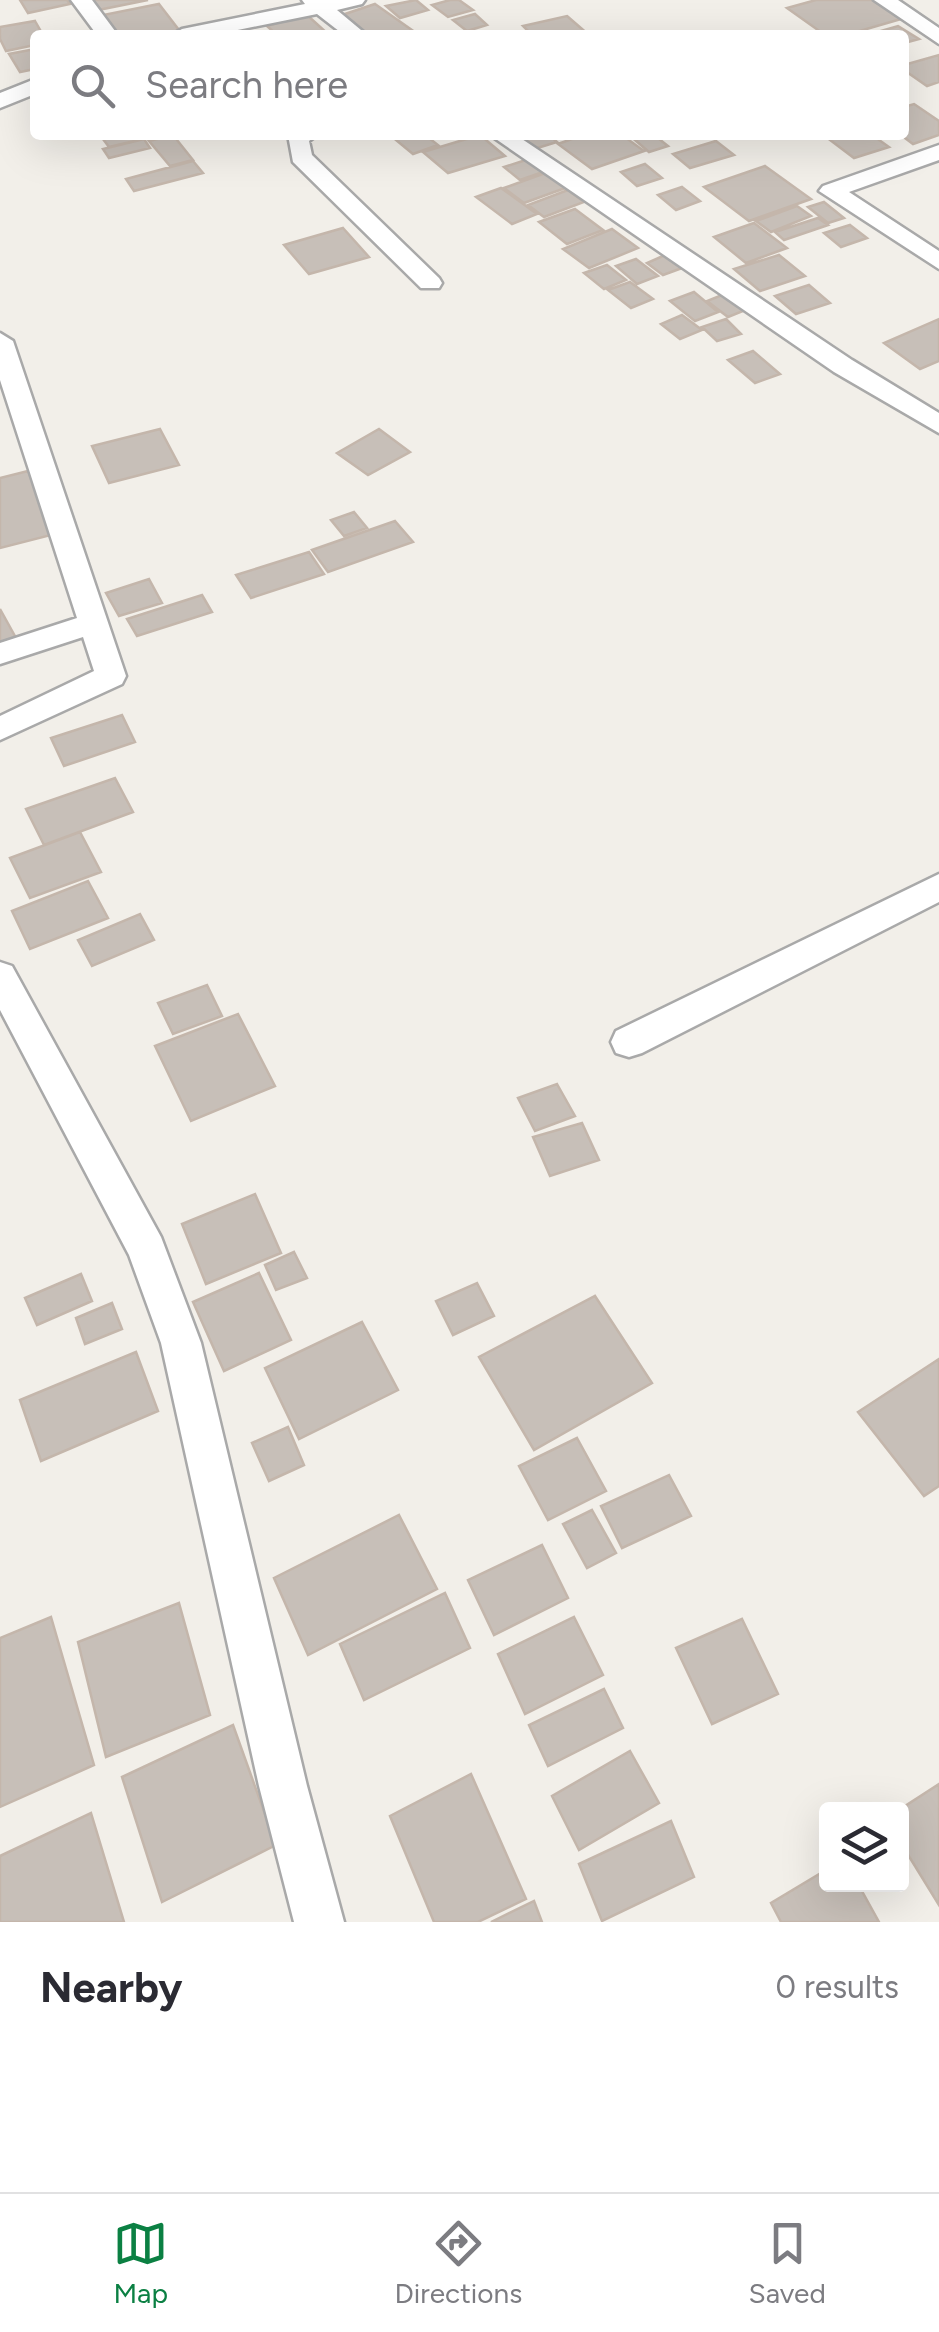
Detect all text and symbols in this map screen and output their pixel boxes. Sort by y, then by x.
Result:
search box [30,30,909,140]
icon: search [65,58,120,113]
text: Search here [145,62,348,108]
map controls [819,1802,909,1892]
button: layers [819,1802,909,1892]
text: Nearby [40,1962,182,2013]
text: 0 results [775,1968,899,2006]
tab: Map [113,2216,168,2310]
tab: Directions [395,2216,522,2310]
tab: Saved [749,2216,826,2310]

